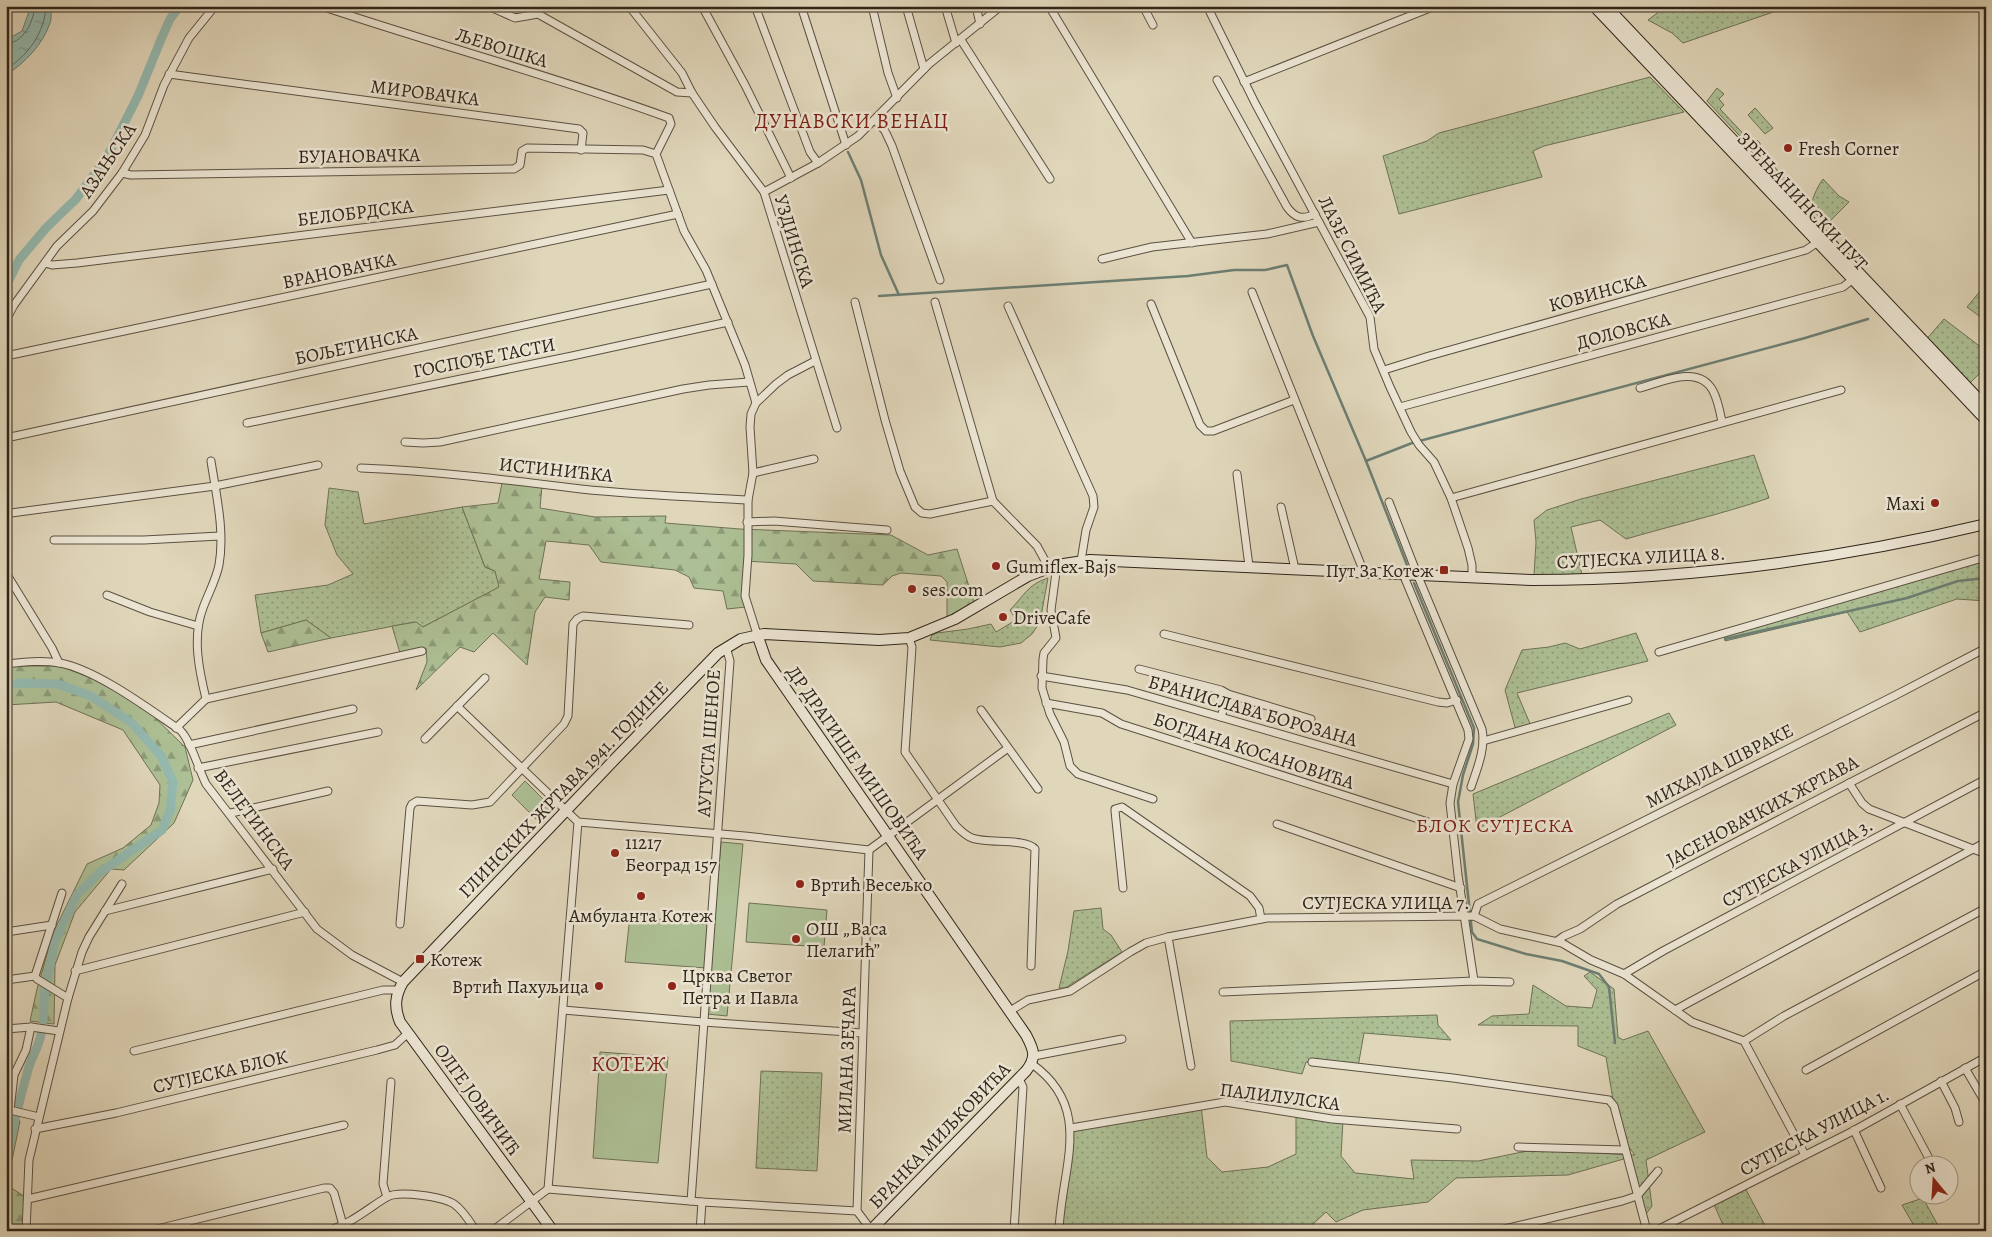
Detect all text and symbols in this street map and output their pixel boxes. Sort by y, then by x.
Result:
street label: ЉЕВОШКА [452,22,552,75]
street label: МИРОВАЧКА [369,73,482,113]
district label: ДУНАВСКИ ВЕНАЦ [755,107,949,135]
street label: АЗАЊСКА [73,117,143,204]
street label: ЗРЕЊАНИНСКИ ПУТ [1731,127,1874,277]
place label: Fresh Corner [1798,136,1899,162]
street label: БУЈАНОВАЧКА [298,142,421,170]
marker: Fresh Corner [1782,142,1794,154]
street label: УЗДИНСКА [768,191,821,292]
street label: ЛАЗЕ СИМИЋА [1311,191,1393,318]
street label: БЕЛОБРДСКА [296,193,416,233]
street label: ВРАНОВАЧКА [280,246,399,296]
street label: КОВИНСКА [1546,267,1650,318]
street label: ДОЛОВСКА [1573,306,1674,356]
street label: БОЉЕТИНСКА [292,320,421,372]
street label: ГОСПОЂЕ ТАСТИ [411,331,558,385]
street label: ИСТИНИЋКА [497,451,615,489]
place label: Maxi [1886,491,1925,517]
marker: Maxi [1929,497,1941,509]
street label: СУТЈЕСКА УЛИЦА 8. [1556,541,1726,575]
place label: Gumiflex-Bajs [1006,554,1116,580]
place label: Пут За Котеж [1326,558,1434,584]
marker: Gumiflex-Bajs [990,560,1002,572]
marker: Пут За Котеж [1438,564,1450,576]
place label: ses.com [922,577,984,603]
marker: ses.com [906,583,918,595]
place label: DriveCafe [1013,605,1091,631]
marker: DriveCafe [997,611,1009,623]
street label: ДР ДРАГИШЕ МИШОВИЋА [780,660,935,866]
street label: АУГУСТА ШЕНОЕ [691,668,727,819]
street label: БРАНИСЛАВА БОРОЗАНА [1145,669,1361,754]
street label: ГЛИНСКИХ ЖРТАВА 1941. ГОДИНЕ [453,676,675,904]
street label: БОГДАНА КОСАНОВИЋА [1150,706,1358,796]
street label: МИХАЈЛА ШВРАКЕ [1641,717,1798,814]
street label: ЈАСЕНОВАЧКИХ ЖРТАВА [1662,749,1864,873]
street label: ВЕЛЕТИНСКА [208,764,301,876]
district label: БЛОК СУТЈЕСКА [1416,812,1574,839]
street label: СУТЈЕСКА УЛИЦА 3. [1717,812,1878,914]
place label: 11217 Београд 157 [625,830,717,878]
marker: 11217 Београд 157 [609,847,621,859]
place label: Вртић Весељко [810,872,932,898]
marker: Вртић Весељко [794,878,806,890]
marker: Амбуланта Котеж [635,890,647,902]
street label: СУТЈЕСКА УЛИЦА 7. [1302,890,1470,916]
place label: Амбуланта Котеж [568,903,713,929]
place label: ОШ „Васа Пелагић” [806,916,887,964]
marker: ОШ „Васа Пелагић” [790,933,802,945]
place label: Котеж [430,947,482,973]
marker: Котеж [414,953,426,965]
place label: Црква Светог Петра и Павла [682,963,799,1011]
place label: Вртић Пахуљица [452,974,589,1000]
marker: Вртић Пахуљица [593,980,605,992]
marker: Црква Светог Петра и Павла [666,980,678,992]
street label: МИЛАНА ЗЕЧАРА [831,985,863,1134]
street label: ОЛГЕ ЈОВИЧИЋ [428,1038,527,1161]
street label: СУТЈЕСКА БЛОК [150,1044,290,1100]
district label: КОТЕЖ [591,1050,667,1078]
street label: БРАНКА МИЉКОВИЋА [863,1056,1017,1215]
street label: ПАЛИЛУЛСКА [1218,1077,1343,1117]
street label: СУТЈЕСКА УЛИЦА 1. [1735,1081,1894,1182]
north arrow [1910,1154,1960,1204]
text: N [1922,1158,1938,1179]

